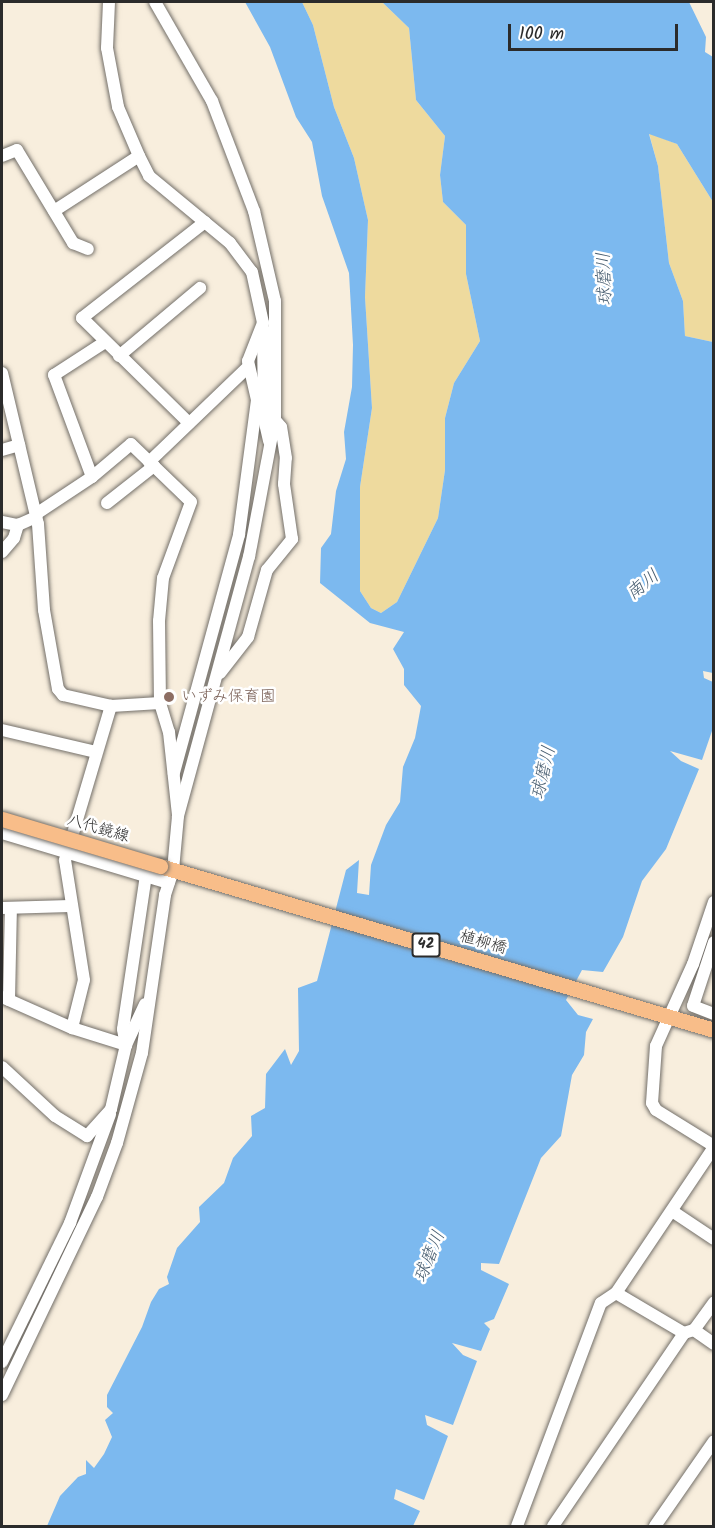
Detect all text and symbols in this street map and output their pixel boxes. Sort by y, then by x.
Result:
scale bar [511,12,680,50]
text: 100 m [519,20,564,49]
water label: 球磨川 [594,252,618,306]
water label: 南川 [623,566,665,606]
place label: いずみ保育園 [181,687,277,707]
marker: いずみ保育園 [162,690,176,704]
water label: 球磨川 [528,744,562,802]
street label: 八代鏡線 [65,811,131,847]
street label: 植柳橋 [457,927,509,959]
road number: 42 [411,933,441,957]
water label: 球磨川 [411,1228,451,1286]

